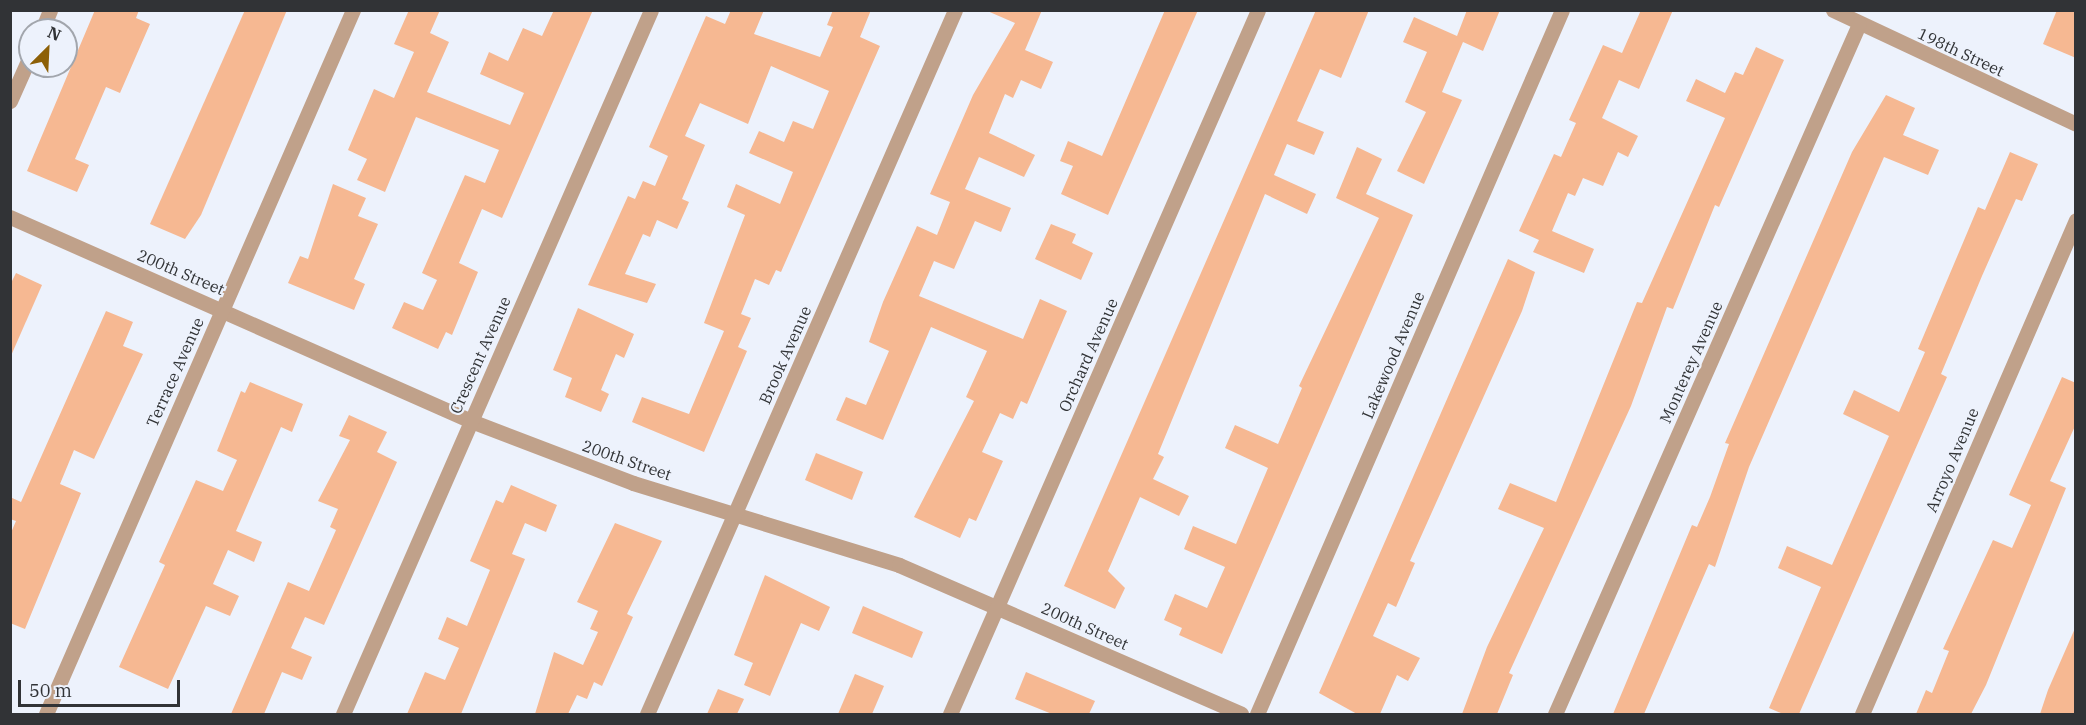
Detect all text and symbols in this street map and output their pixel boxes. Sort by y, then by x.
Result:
north arrow [18,18,78,78]
text: N [45,22,64,45]
street label: 198th Street [1915,24,2007,80]
street label: 200th Street [134,245,228,299]
street label: Lakewood Avenue [1358,289,1428,421]
street label: Crescent Avenue [446,293,514,417]
street label: Orchard Avenue [1054,295,1122,415]
street label: Monterey Avenue [1655,298,1727,426]
street label: Brook Avenue [755,303,815,407]
street label: Terrace Avenue [142,314,208,430]
street label: Arroyo Avenue [1921,405,1983,515]
street label: 200th Street [580,436,674,484]
street label: 200th Street [1039,598,1131,654]
scale bar [21,668,183,706]
text: 50 m [29,679,72,702]

